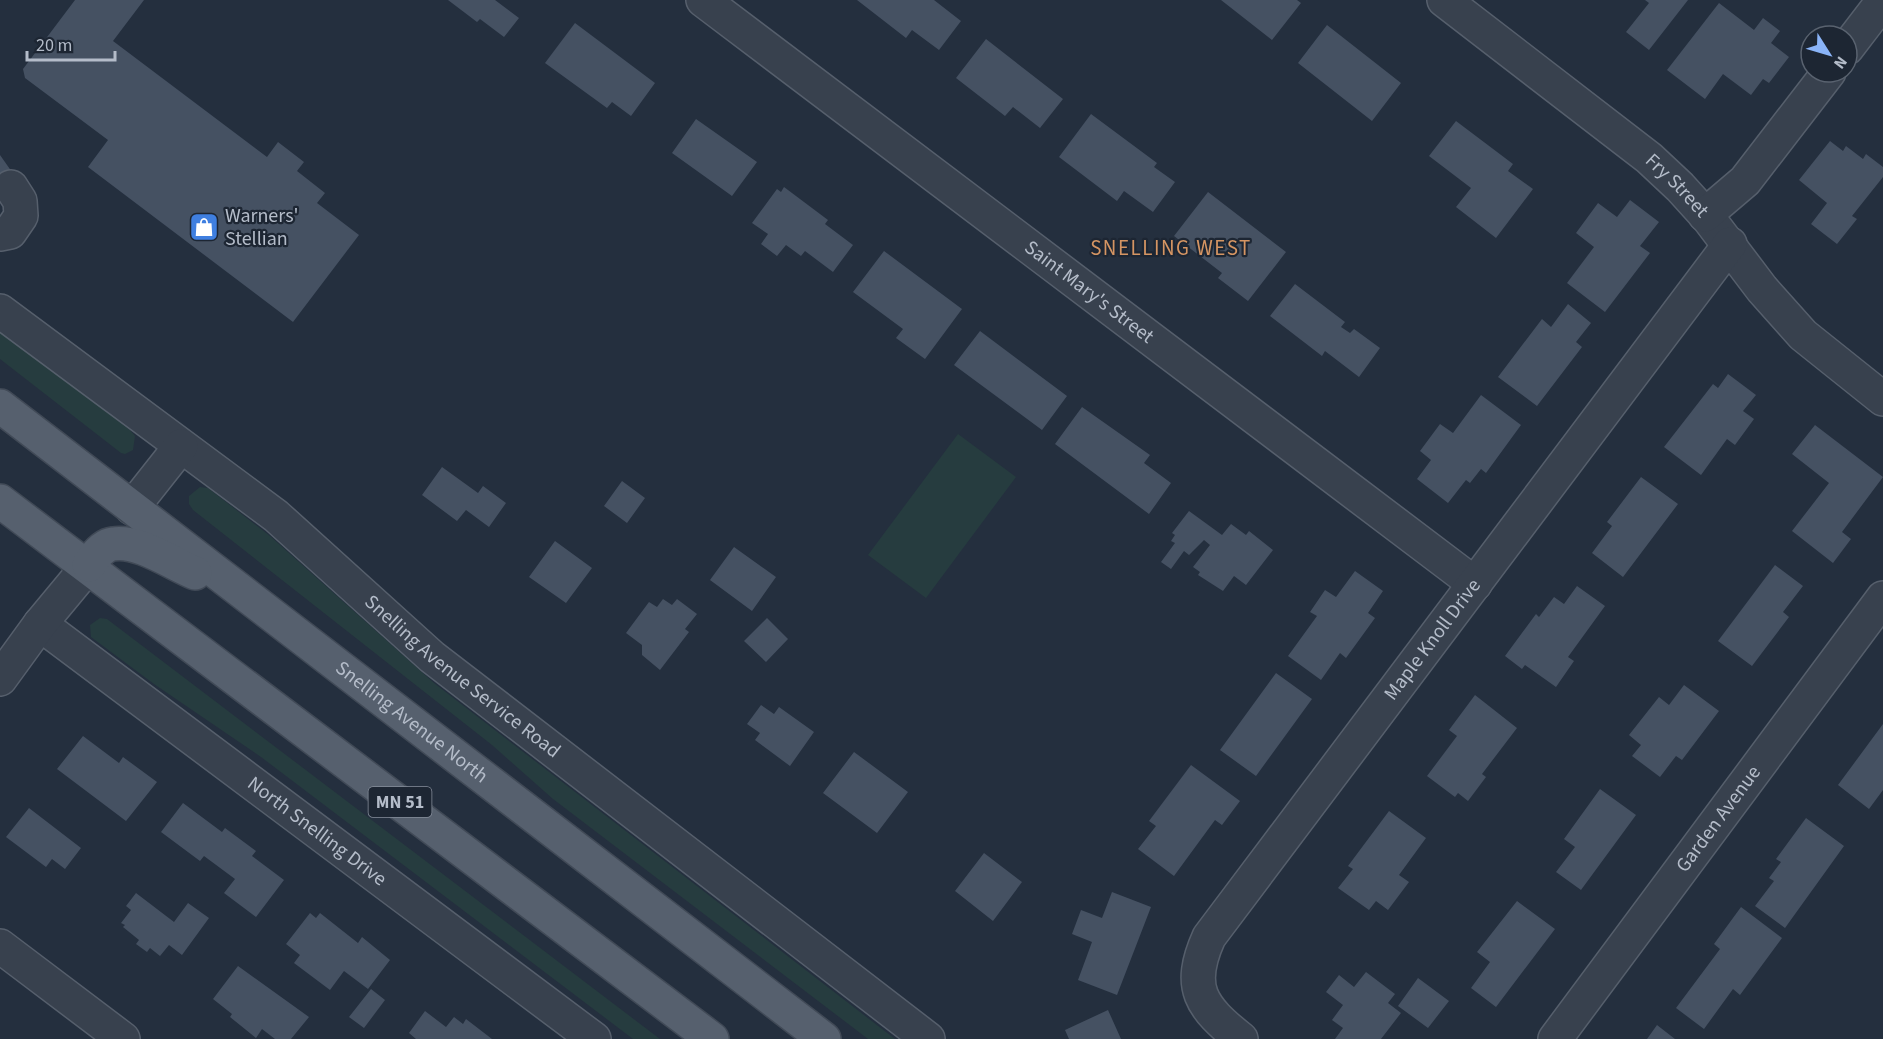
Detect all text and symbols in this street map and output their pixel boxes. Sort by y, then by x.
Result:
scale bar [27,24,116,62]
north arrow [1799,24,1859,84]
text: 20 m [36,33,72,58]
text: N [1828,52,1852,73]
street label: Fry Street [1639,147,1715,224]
place label: Warners' Stellian [225,202,299,253]
shop icon: Warners' Stellian [188,211,220,243]
district label: SNELLING WEST [1090,233,1252,263]
street label: Saint Mary's Street [1018,234,1160,350]
street label: Maple Knoll Drive [1378,573,1488,706]
street label: Snelling Avenue Service Road [358,588,566,765]
street label: Snelling Avenue North [329,654,494,790]
street label: Garden Avenue [1669,760,1768,878]
street label: North Snelling Drive [241,770,392,893]
road number: MN 51 [368,787,432,817]

